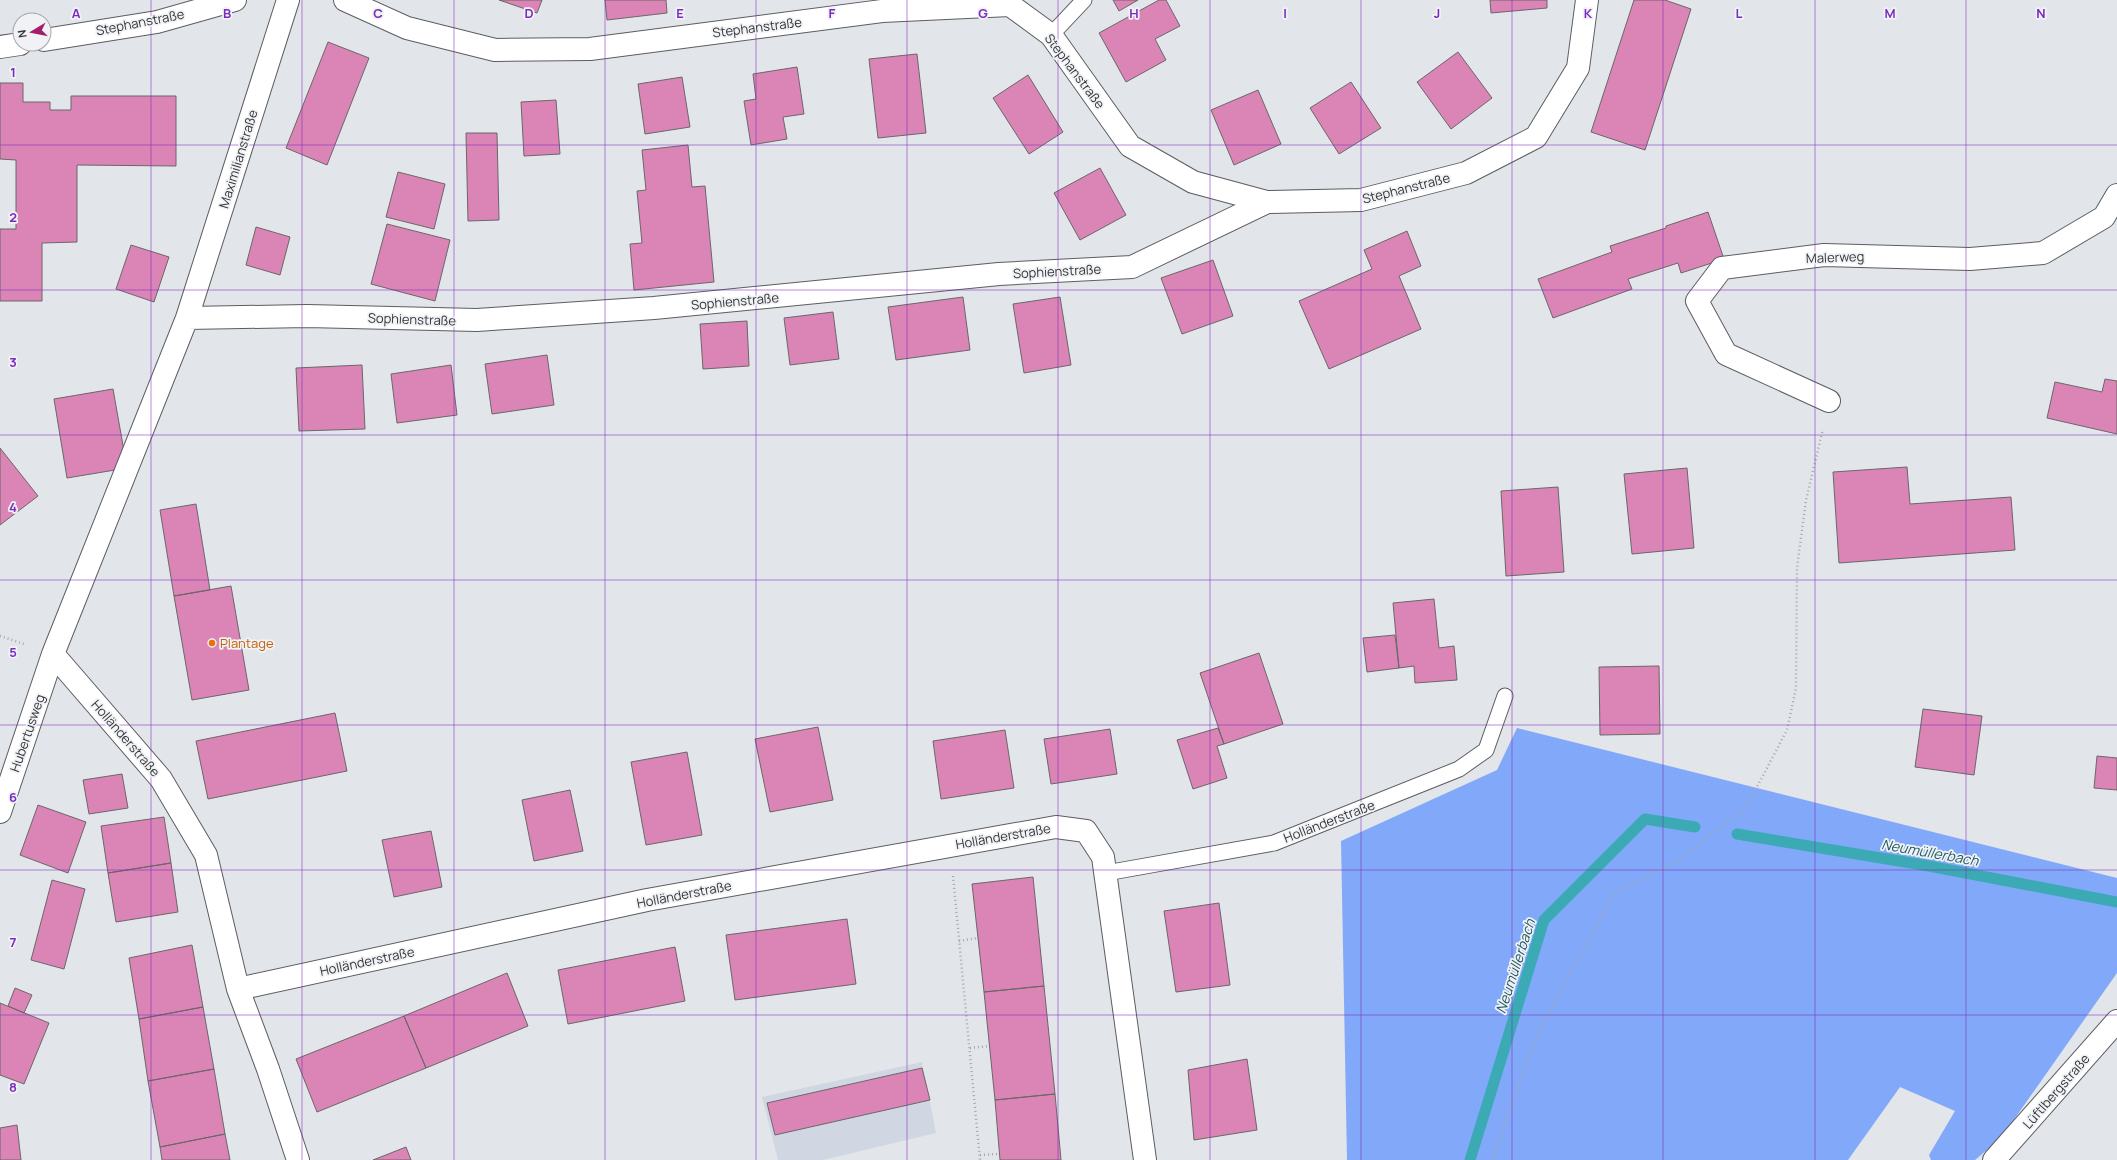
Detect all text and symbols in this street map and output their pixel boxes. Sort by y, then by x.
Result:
text: A [72,4,81,22]
text: B [223,4,231,22]
text: C [373,4,383,22]
text: D [524,4,534,22]
text: E [676,4,684,22]
text: F [829,4,836,22]
text: G [978,4,988,22]
text: H [1129,4,1139,22]
text: I [1283,4,1287,22]
text: J [1434,4,1440,22]
text: K [1584,4,1593,22]
text: L [1736,4,1743,22]
text: M [1884,4,1896,22]
text: N [2036,4,2046,22]
street label: Stephanstraße [94,5,186,39]
north arrow [12,12,52,52]
street label: Stephanstraße [711,13,803,41]
text: N [14,29,30,39]
street label: Stephanstraße [1041,30,1109,113]
text: 1 [10,63,16,81]
street label: Maximilianstraße [214,107,262,210]
street label: Stephanstraße [1360,168,1452,208]
text: 2 [9,208,17,226]
street label: Malerweg [1805,247,1865,267]
street label: Sophienstraße [1012,260,1102,282]
street label: Sophienstraße [690,288,780,314]
street label: Sophienstraße [368,308,457,330]
text: 3 [9,353,17,371]
text: 4 [9,498,17,516]
place label: Plantage [220,634,274,652]
marker: Plantage [207,638,217,648]
text: 5 [9,643,17,661]
street label: Hubertusweg [5,692,49,774]
street label: Holländerstraße [88,696,165,781]
text: 6 [9,788,17,806]
street label: Holländerstraße [1281,795,1378,847]
street label: Holländerstraße [954,819,1052,853]
water label: Neumüllerbach [1880,834,1981,870]
street label: Holländerstraße [635,876,733,912]
water label: Neumüllerbach [1491,916,1539,1016]
text: 7 [10,933,17,951]
street label: Holländerstraße [318,942,416,980]
street label: Lüftlbergstraße [2018,1049,2094,1132]
text: 8 [9,1078,17,1096]

